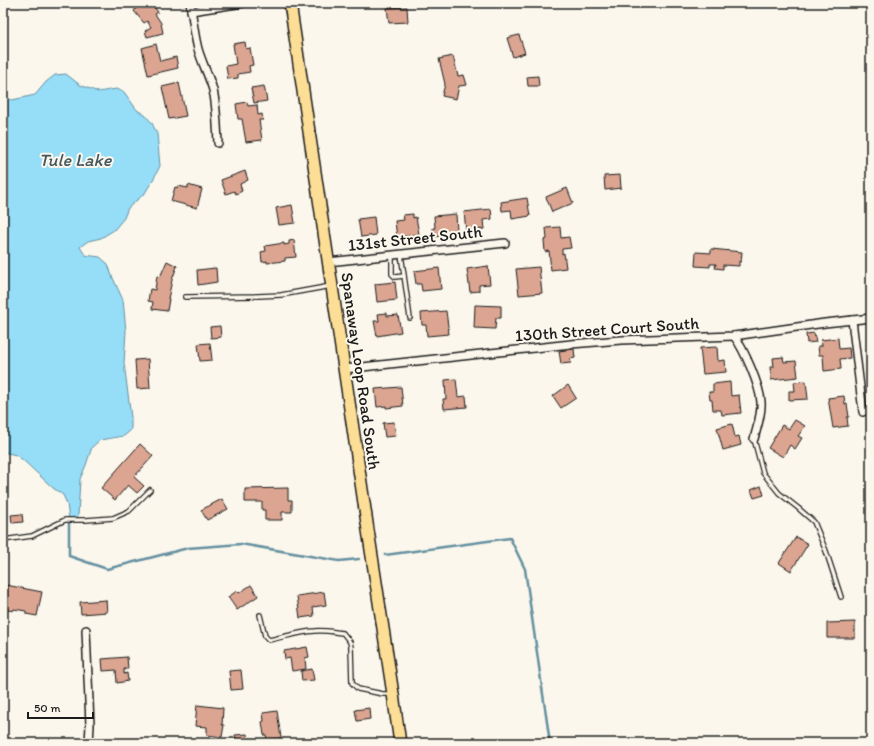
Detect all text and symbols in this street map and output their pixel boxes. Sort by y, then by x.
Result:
water label: Tule Lake [39,149,113,171]
street label: 131st Street South [347,221,484,255]
street label: Spanaway Loop Road South [337,271,385,471]
street label: 130th Street Court South [514,313,700,345]
scale bar [28,694,93,720]
text: 50 m [34,701,60,715]

